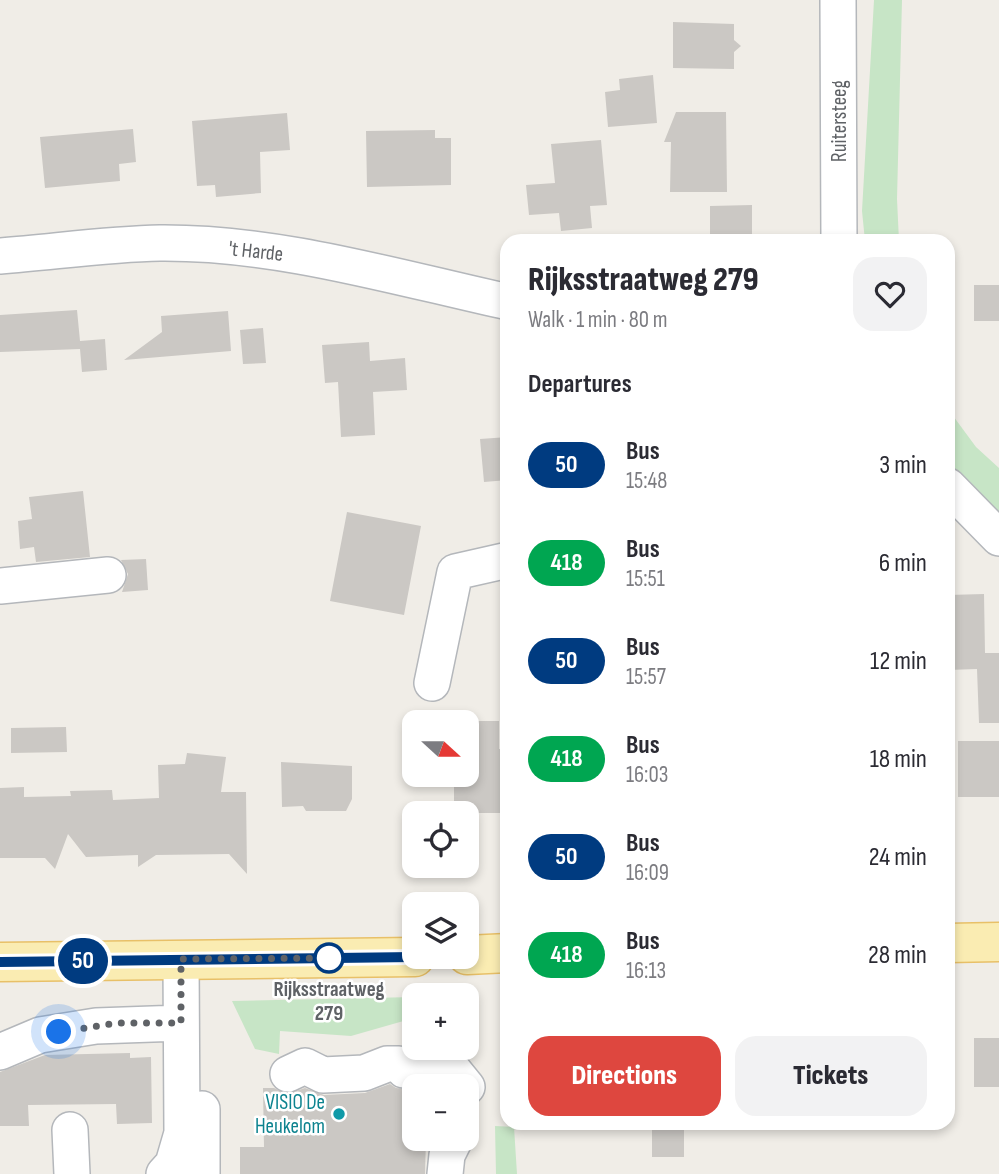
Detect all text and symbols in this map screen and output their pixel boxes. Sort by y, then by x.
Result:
street label: Ruitersteeg [827,80,852,162]
street label: 't Harde [227,236,284,267]
button: heart [853,257,927,331]
text: Rijksstraatweg 279 [528,260,759,300]
text: Walk · 1 min · 80 m [528,306,667,334]
text: Departures [528,369,632,400]
text: Bus [626,436,660,467]
text: 50 [556,450,577,479]
text: 3 min [879,450,927,481]
text: 15:48 [626,467,667,495]
text: Bus [626,534,660,565]
text: 418 [551,548,582,577]
text: 6 min [879,548,927,579]
text: 15:51 [626,565,665,593]
text: Bus [626,632,660,663]
text: 50 [556,646,577,675]
text: 12 min [870,646,927,677]
text: 15:57 [626,663,666,691]
north arrow [402,710,480,788]
map controls [402,710,479,1151]
text: Bus [626,730,660,761]
text: 418 [551,744,582,773]
text: 18 min [870,744,927,775]
text: 16:03 [626,761,668,789]
button: locate [402,801,479,878]
text: Bus [626,828,660,859]
text: 50 [556,842,577,871]
text: 24 min [869,842,927,873]
text: 16:09 [626,859,669,887]
button: layers [402,892,479,969]
text: Bus [626,926,660,957]
line badge: 50 [52,938,114,984]
text: 418 [551,940,582,969]
text: 28 min [868,940,927,971]
marker: Rijksstraatweg 279 [314,943,344,973]
text: 50 [72,946,94,975]
text: 16:13 [626,957,666,985]
place label: Rijksstraatweg 279 [274,977,385,1026]
button: + [402,983,479,1060]
your location [41,1014,76,1049]
button: Directions [528,1036,721,1116]
button: Tickets [735,1036,927,1116]
button: − [402,1074,479,1151]
place label: VISIO De Heukelom [255,1090,325,1139]
marker: VISIO De Heukelom [331,1106,347,1122]

